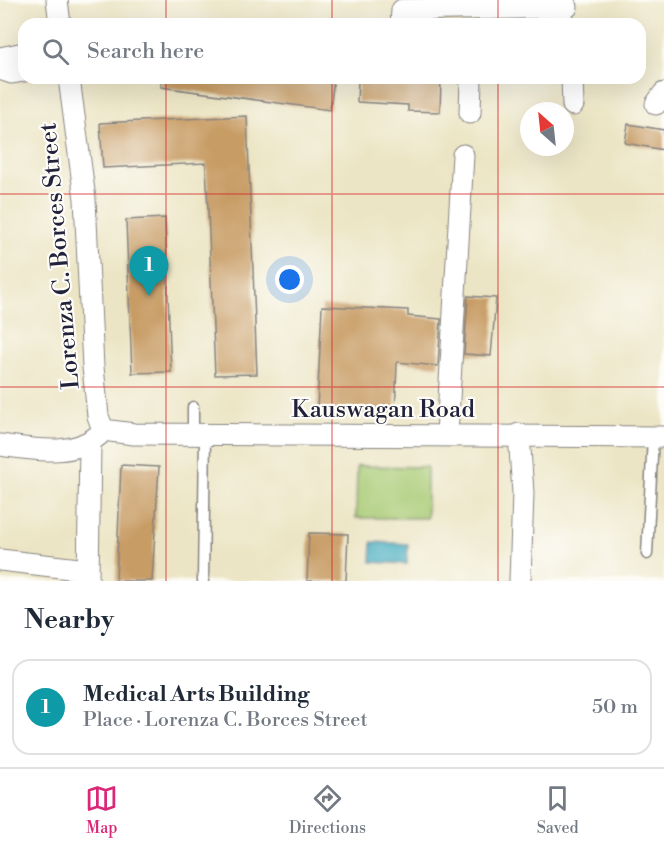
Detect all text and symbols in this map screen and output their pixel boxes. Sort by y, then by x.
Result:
search box [18,18,646,84]
icon: search [39,35,72,68]
text: Search here [87,38,204,65]
north arrow [520,102,574,156]
street label: Lorenza C. Borces Street [33,121,87,391]
pin: 1 [130,246,168,296]
your location [275,265,304,294]
street label: Kauswagan Road [291,395,475,425]
text: Nearby [24,604,114,636]
text: Medical Arts Building [83,681,309,708]
text: 1 [41,695,50,720]
text: 50 m [592,695,638,720]
text: Place · Lorenza C. Borces Street [83,708,368,733]
tab: Map [85,782,118,838]
tab: Directions [289,782,366,838]
tab: Saved [537,782,579,838]

